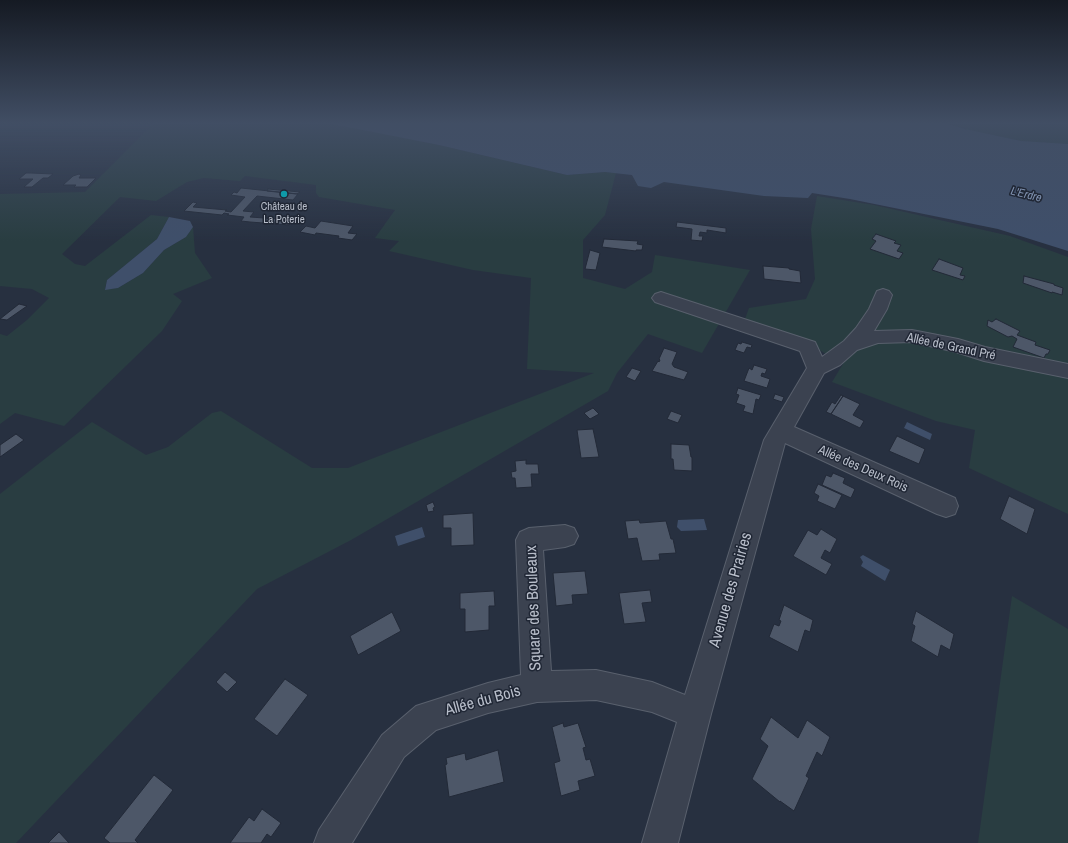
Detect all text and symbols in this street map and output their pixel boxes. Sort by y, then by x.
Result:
water label: L'Erdre [1009,184,1043,206]
marker: Château de La Poterie [279,189,289,199]
place label: Château de La Poterie [261,200,307,226]
street label: Allée de Grand Pré [905,330,997,364]
street label: Allée des Deux Rois [816,442,910,496]
street label: Avenue des Prairies [705,530,757,650]
street label: Square des Bouleaux [522,545,546,671]
street label: Allée du Bois [443,682,523,720]

